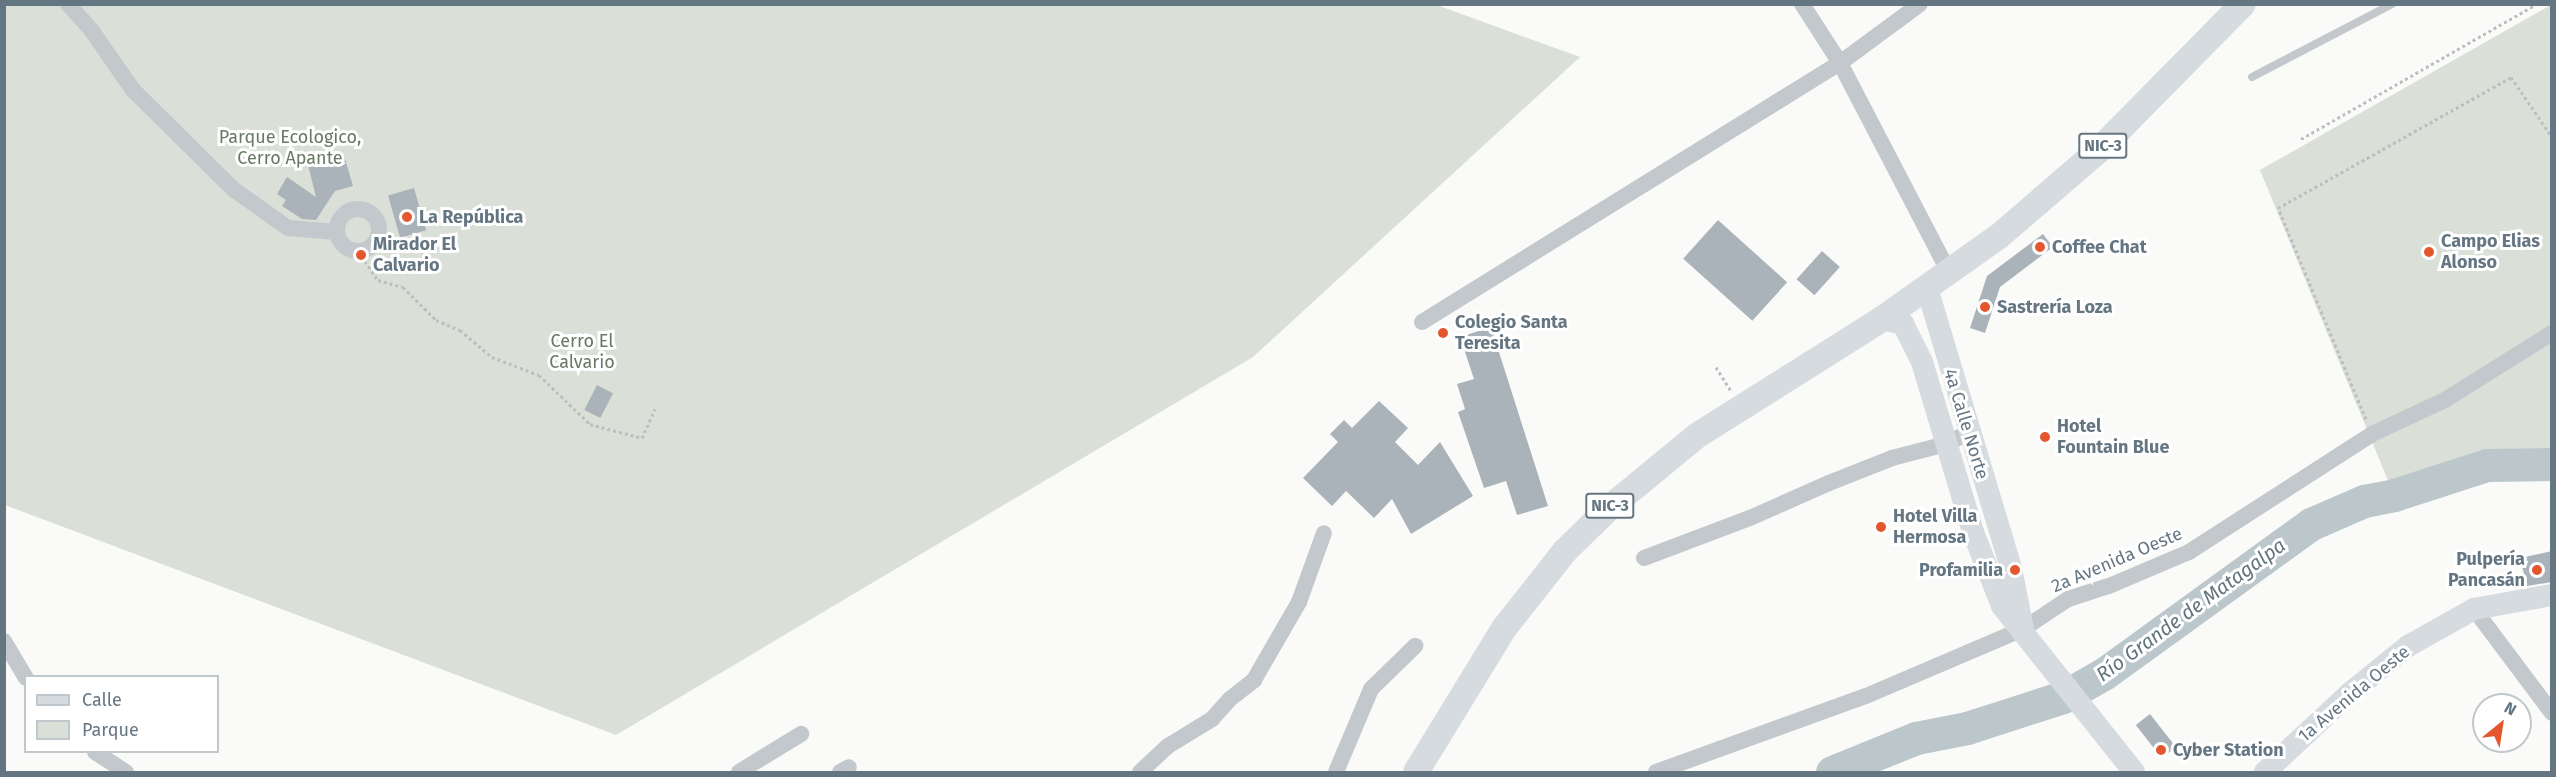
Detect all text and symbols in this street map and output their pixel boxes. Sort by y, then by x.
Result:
park label: Parque Ecologico, Cerro Apante [219,127,361,170]
road number: NIC-3 [2078,133,2128,159]
place label: La República [419,206,523,228]
marker: La República [400,210,414,224]
place label: Campo Elias Alonso [2441,231,2540,274]
place label: Mirador El Calvario [373,234,456,276]
place label: Coffee Chat [2052,236,2147,258]
marker: Coffee Chat [2033,240,2047,254]
marker: Campo Elias Alonso [2422,245,2436,259]
marker: Mirador El Calvario [354,248,368,262]
place label: Sastrería Loza [1997,296,2113,318]
marker: Sastrería Loza [1978,300,1992,314]
place label: Colegio Santa Teresita [1455,312,1568,354]
marker: Colegio Santa Teresita [1436,326,1450,340]
park label: Cerro El Calvario [549,331,615,374]
street label: 4a Calle Norte [1939,366,1993,482]
place label: Hotel Fountain Blue [2057,416,2169,458]
marker: Hotel Fountain Blue [2038,430,2052,444]
road number: NIC-3 [1584,493,1636,519]
place label: Hotel Villa Hermosa [1893,506,1977,548]
marker: Hotel Villa Hermosa [1874,520,1888,534]
street label: 2a Avenida Oeste [2048,523,2186,597]
water label: Río Grande de Matagalpa [2092,533,2290,687]
place label: Pulpería Pancasán [2448,549,2525,592]
place label: Profamilia [1919,559,2003,581]
marker: Profamilia [2008,563,2022,577]
marker: Pulpería Pancasán [2530,563,2544,577]
street label: 1a Avenida Oeste [2294,641,2414,747]
legend [24,675,219,753]
text: Calle [82,689,122,711]
north arrow [2472,693,2532,753]
text: N [2501,698,2520,720]
text: Parque [82,719,139,741]
place label: Cyber Station [2173,739,2284,761]
marker: Cyber Station [2154,743,2168,757]

